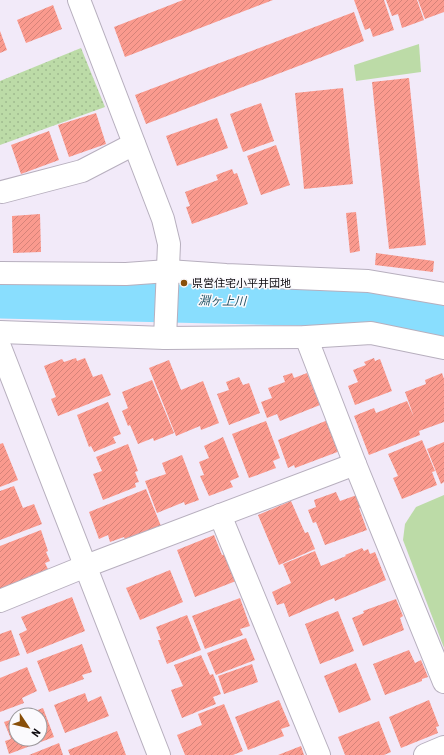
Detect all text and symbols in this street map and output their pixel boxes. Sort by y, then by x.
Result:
place label: 県営住宅小平井団地 [192,277,291,290]
marker: 県営住宅小平井団地 [179,278,189,288]
water label: 淵ヶ上川 [198,294,248,308]
north arrow [8,707,48,747]
text: N [28,726,43,739]

